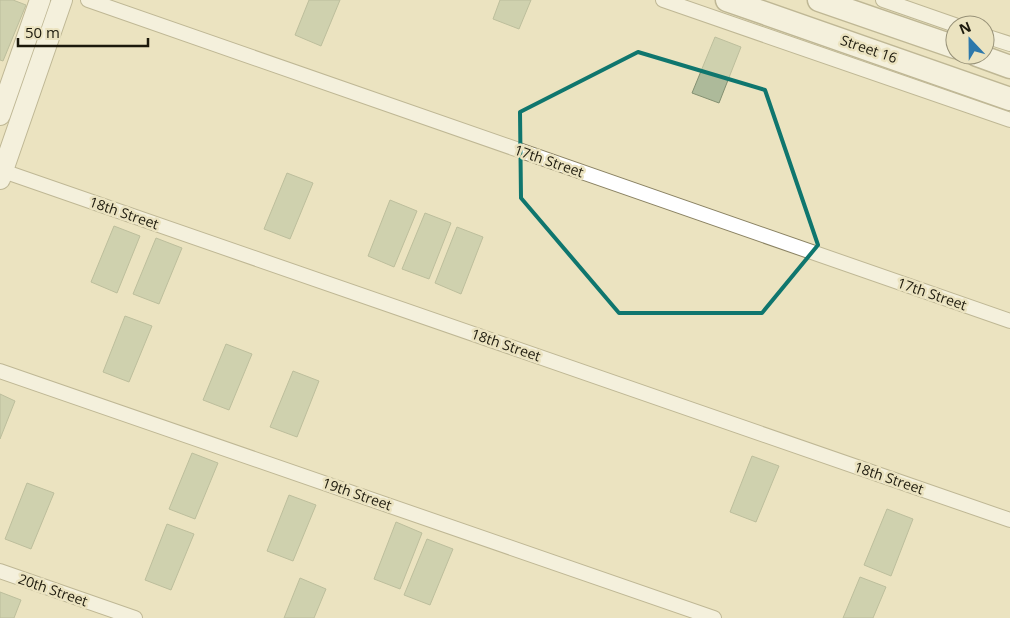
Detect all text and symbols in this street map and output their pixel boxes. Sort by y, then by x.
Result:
scale bar [18,15,148,47]
north arrow [945,15,995,65]
text: N [956,17,974,38]
text: 50 m [25,22,60,42]
street label: Street 16 [838,30,900,67]
street label: 17th Street [512,140,586,181]
street label: 18th Street [87,192,161,233]
street label: 17th Street [895,273,969,314]
street label: 18th Street [469,324,543,365]
street label: 18th Street [852,457,926,498]
street label: 19th Street [320,473,394,514]
street label: 20th Street [16,569,90,610]

